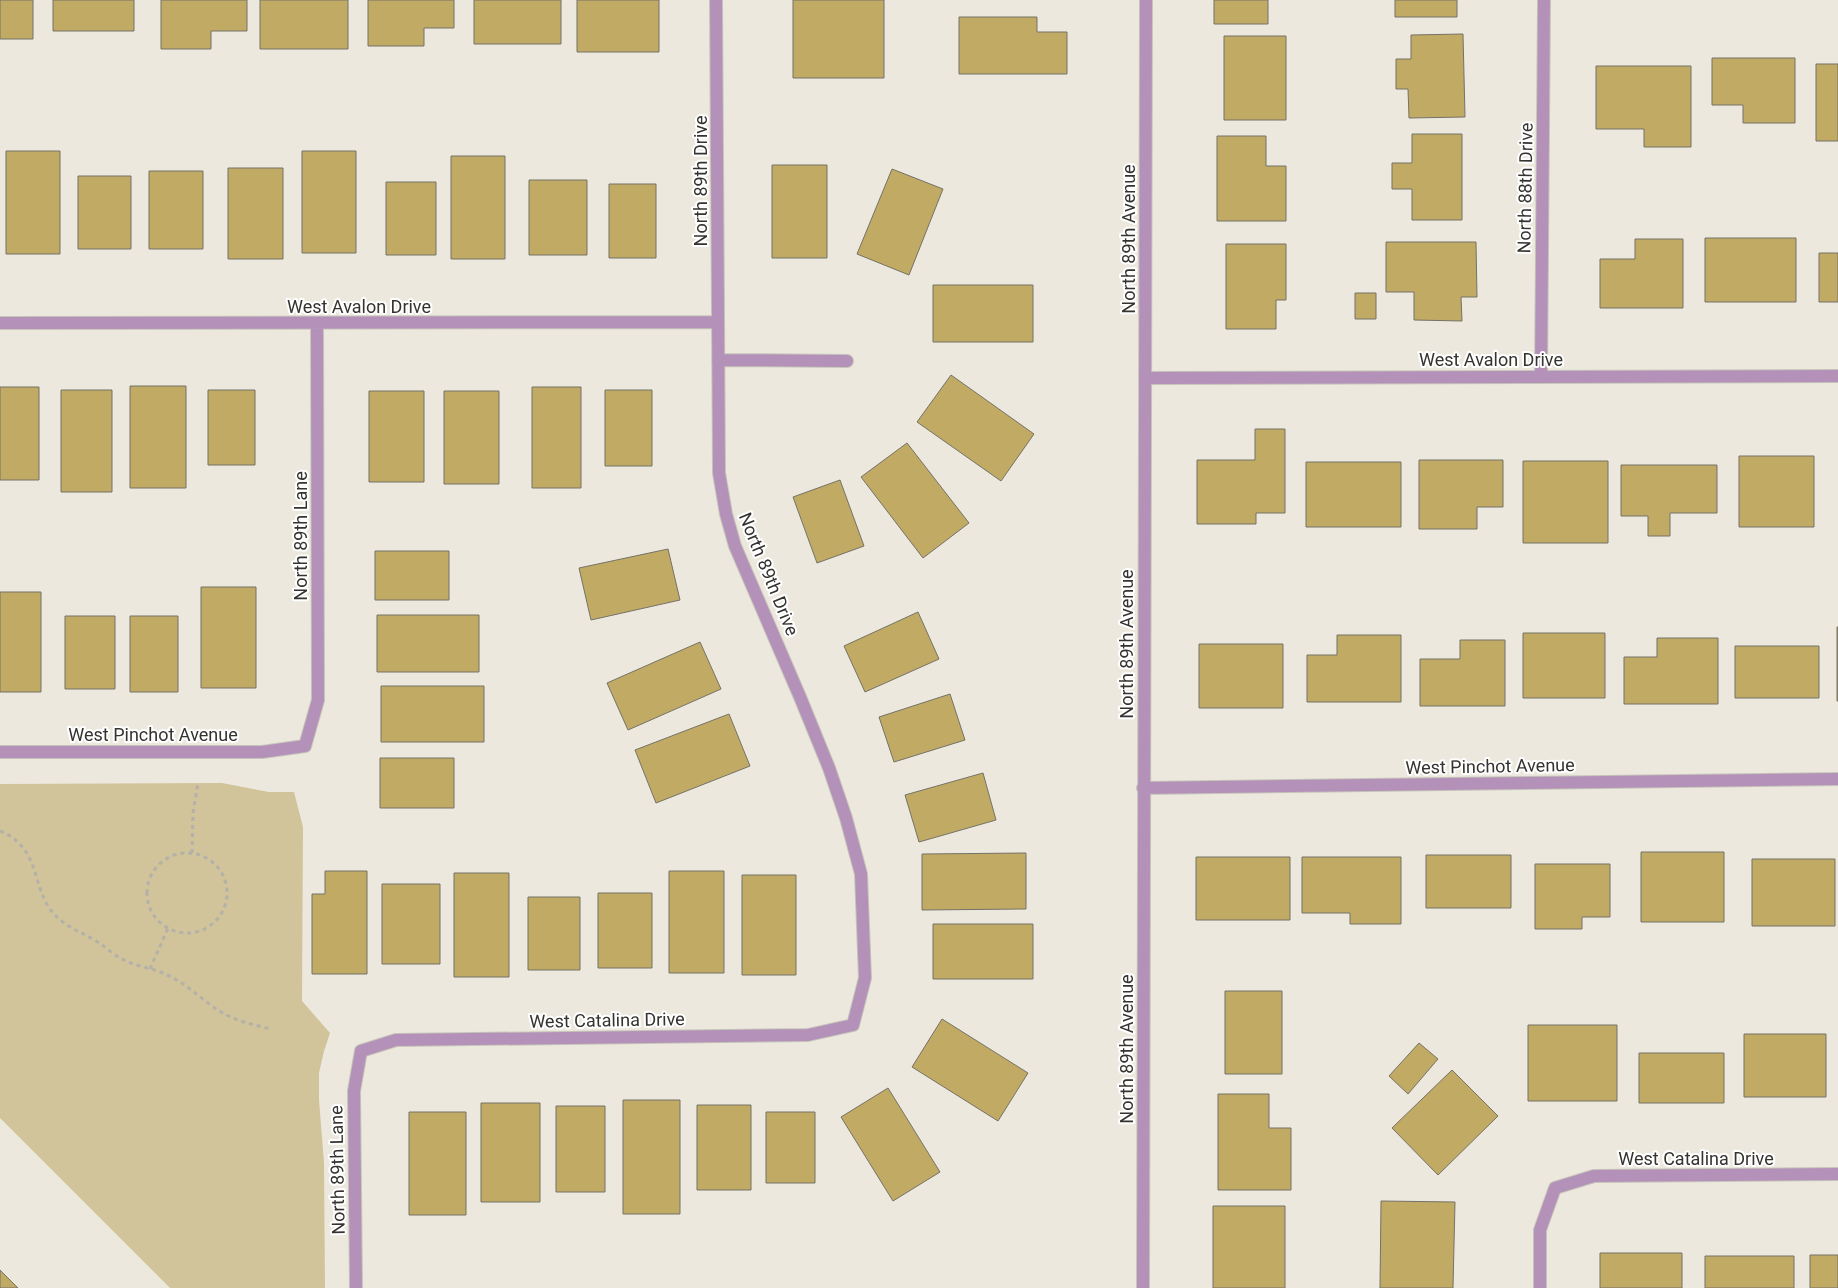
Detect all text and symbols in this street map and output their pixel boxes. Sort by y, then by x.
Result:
street label: North 89th Drive [690,116,711,246]
street label: North 88th Drive [1513,122,1537,254]
street label: North 89th Avenue [1118,164,1139,314]
street label: West Avalon Drive [287,296,431,317]
street label: West Avalon Drive [1419,349,1563,370]
street label: North 89th Lane [290,471,311,601]
street label: North 89th Drive [735,509,803,639]
street label: North 89th Avenue [1116,569,1137,719]
street label: West Pinchot Avenue [68,724,238,745]
street label: West Pinchot Avenue [1405,754,1575,778]
street label: North 89th Avenue [1116,974,1137,1124]
street label: West Catalina Drive [529,1008,685,1032]
street label: North 89th Lane [325,1105,349,1235]
street label: West Catalina Drive [1618,1148,1774,1169]

